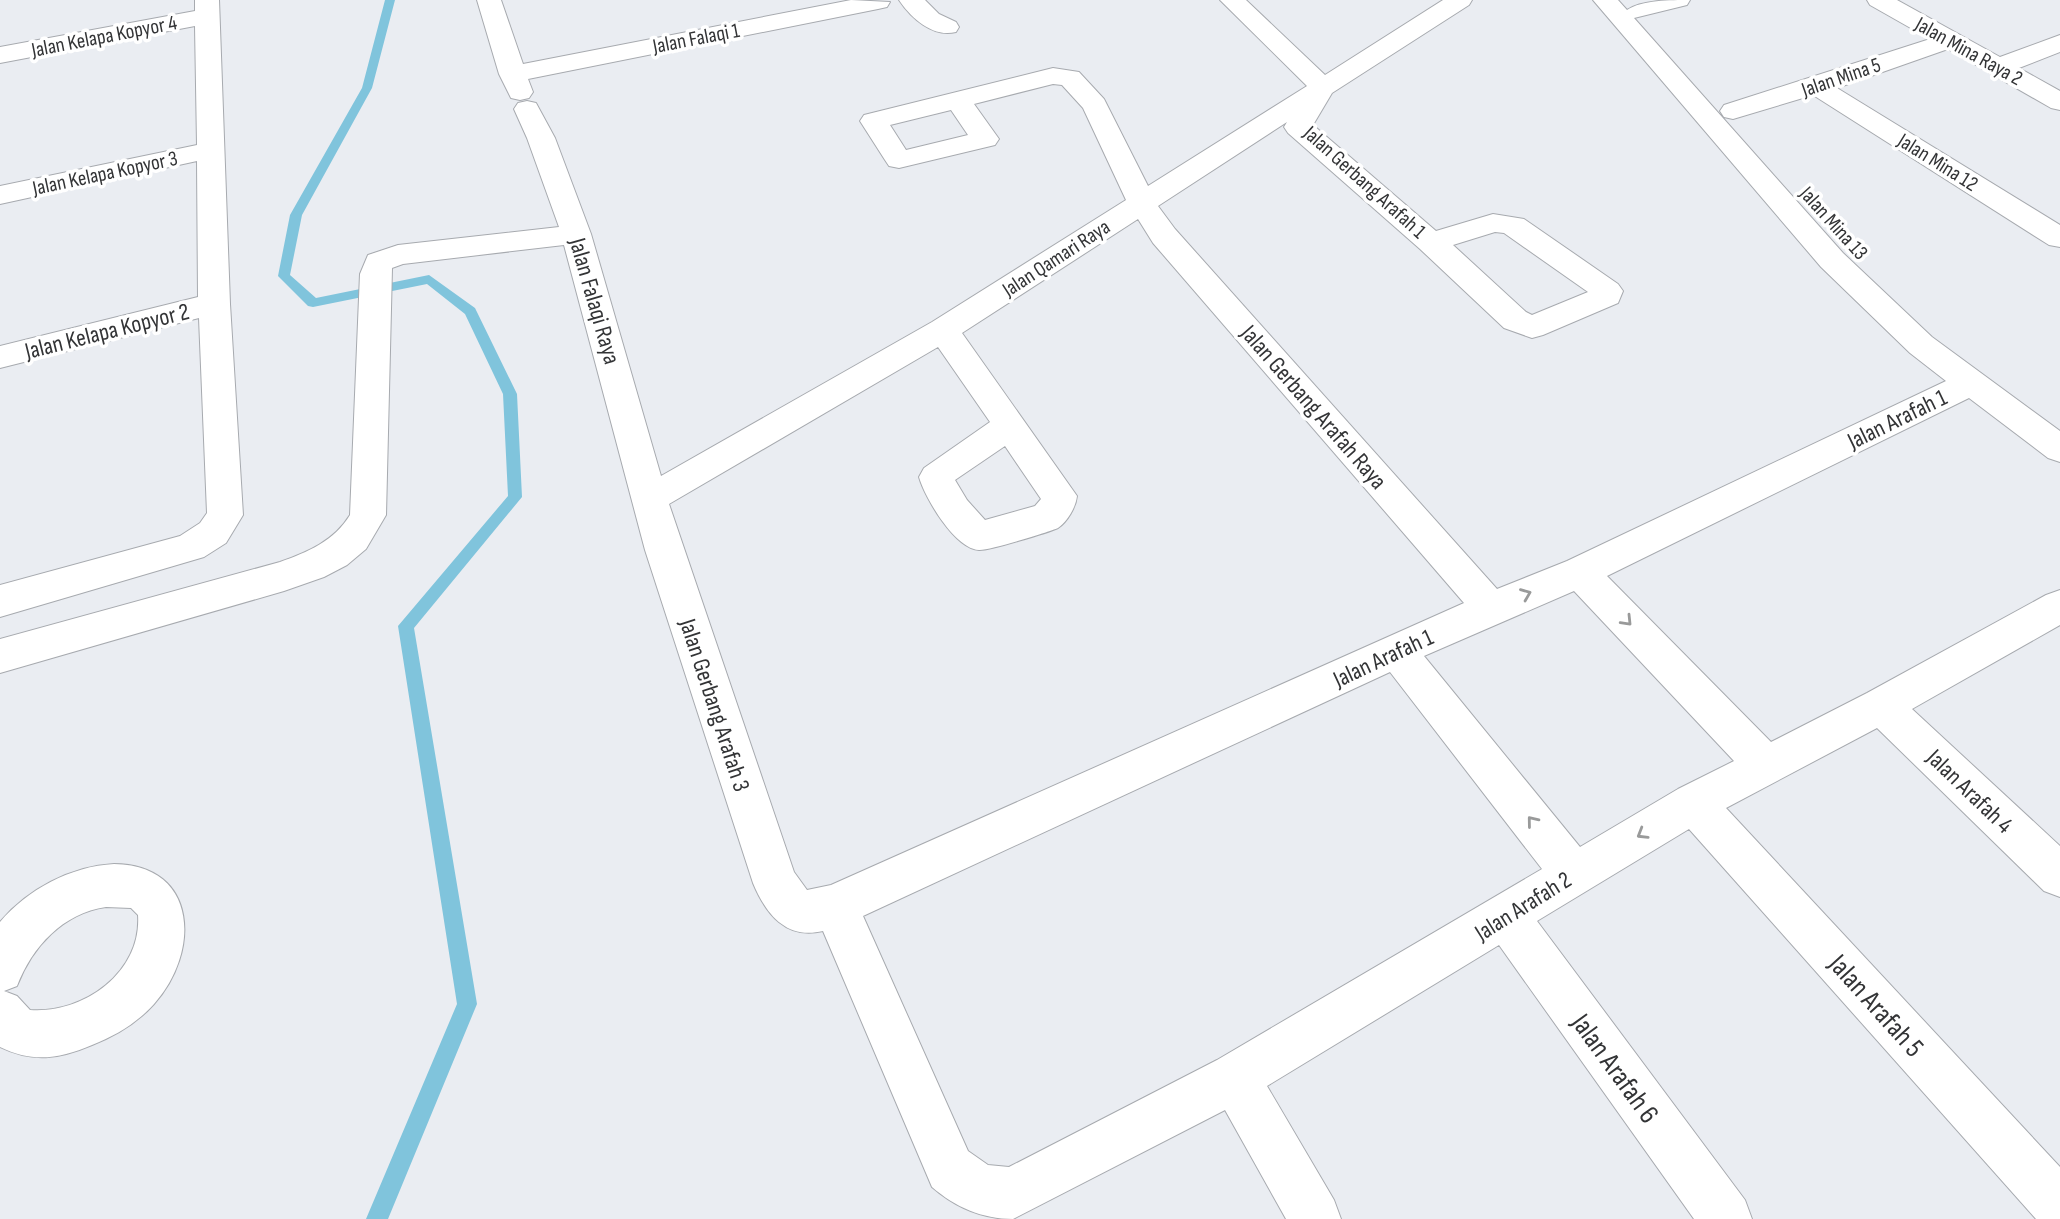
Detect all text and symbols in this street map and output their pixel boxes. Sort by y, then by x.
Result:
street label: Jalan Kelapa Kopyor 4 [28,10,179,63]
street label: Jalan Mina Raya 2 [1910,11,2027,91]
street label: Jalan Falaqi 1 [650,18,742,59]
street label: Jalan Mina 5 [1797,52,1884,103]
street label: Jalan Gerbang Arafah 1 [1298,120,1431,244]
street label: Jalan Mina 12 [1892,128,1982,197]
street label: Jalan Kelapa Kopyor 3 [29,146,180,201]
street label: Jalan Mina 13 [1794,181,1873,265]
street label: Jalan Qamari Raya [997,214,1115,303]
street label: Jalan Falaqi Raya [562,234,626,368]
street label: Jalan Kelapa Kopyor 2 [21,297,192,366]
street label: Jalan Gerbang Arafah Raya [1234,319,1393,495]
street label: Jalan Arafah 1 [1842,383,1952,456]
one-way arrow [1519,588,1531,602]
one-way arrow [1618,613,1631,626]
street label: Jalan Gerbang Arafah 3 [673,614,756,795]
street label: Jalan Arafah 1 [1328,622,1438,695]
street label: Jalan Arafah 4 [1920,743,2019,839]
one-way arrow [1527,816,1540,828]
one-way arrow [1636,826,1649,839]
street label: Jalan Arafah 2 [1469,865,1577,948]
street label: Jalan Arafah 5 [1821,947,1930,1064]
street label: Jalan Arafah 6 [1563,1007,1665,1130]

